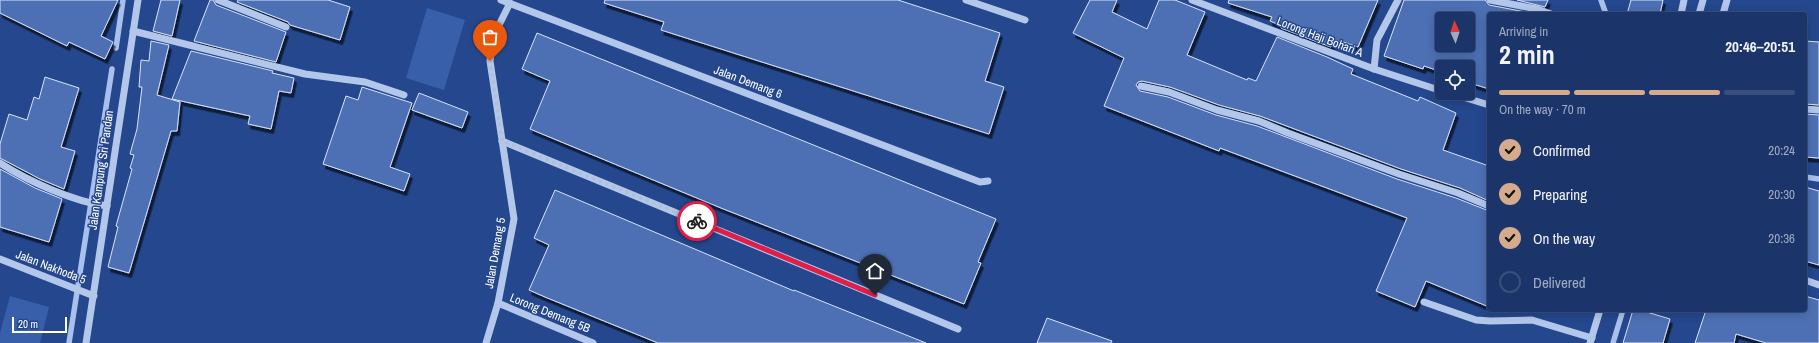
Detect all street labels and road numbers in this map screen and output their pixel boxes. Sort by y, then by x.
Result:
street label: Lorong Haji Bohari A [1274,13,1366,61]
street label: Jalan Demang 6 [712,62,784,102]
street label: Jalan Kampung Sri Pandan [85,109,117,231]
street label: Jalan Demang 5 [481,216,509,290]
street label: Jalan Nakhoda 5 [14,246,89,288]
street label: Lorong Demang 5B [507,290,593,337]

